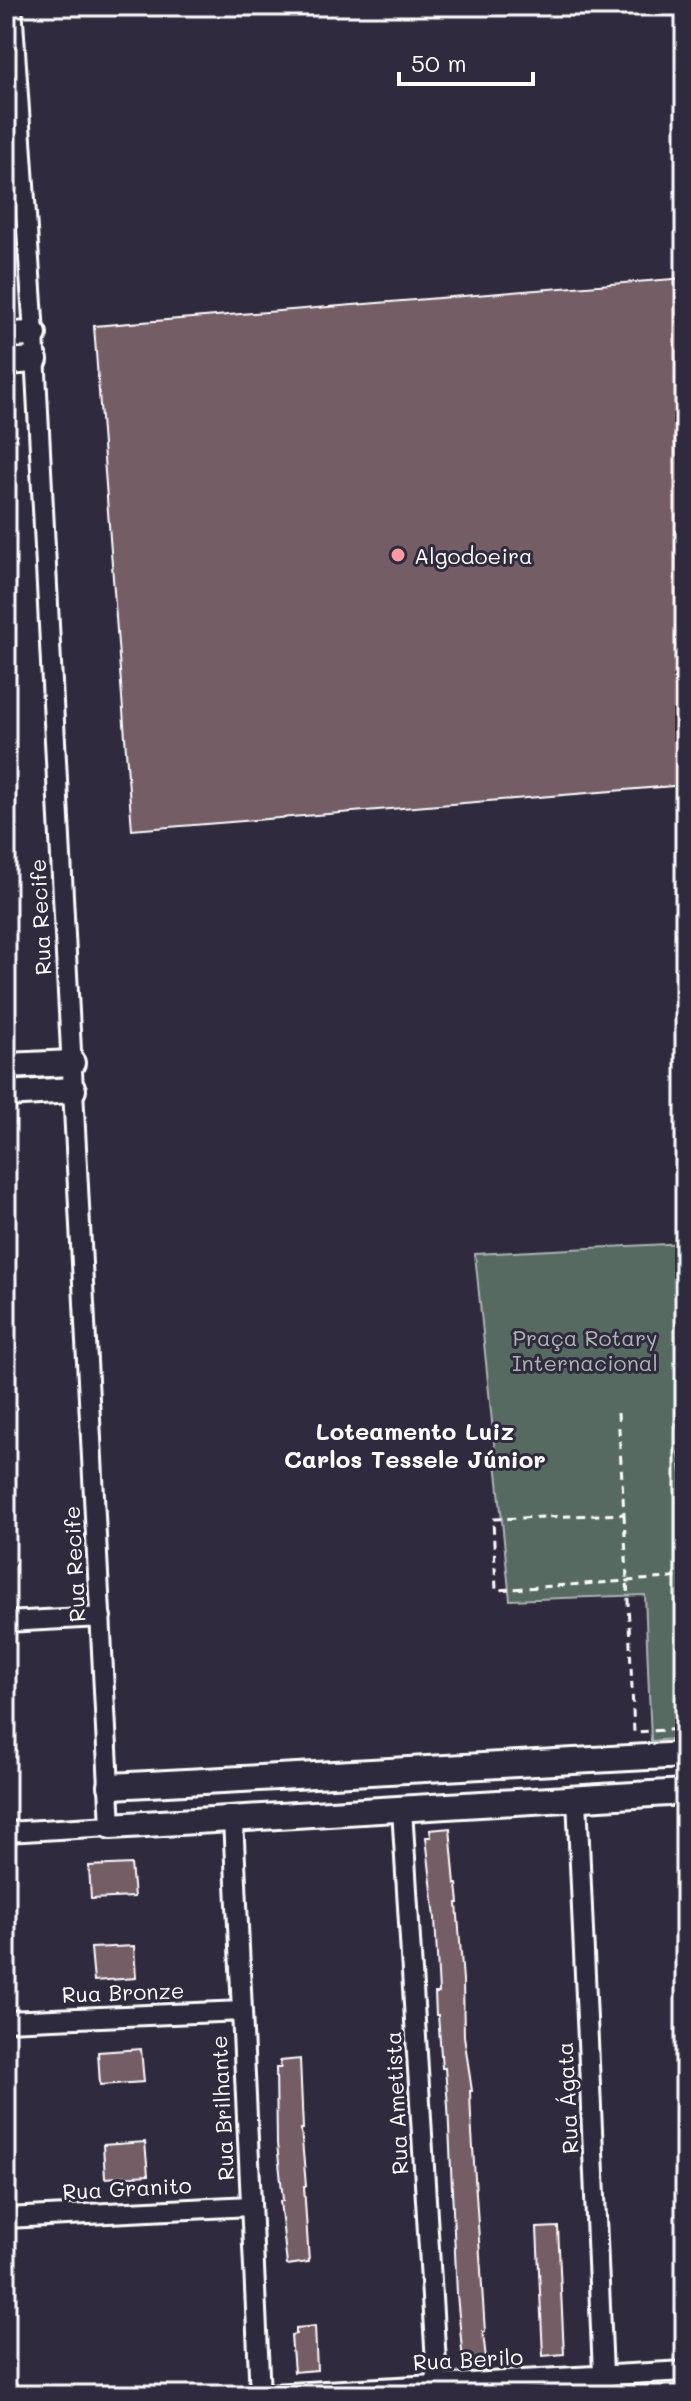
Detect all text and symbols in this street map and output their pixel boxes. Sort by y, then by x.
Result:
scale bar [399,36,533,86]
text: 50 m [411,47,467,78]
place label: Algodoeira [414,541,533,570]
marker: Algodoeira [389,546,407,564]
street label: Rua Recife [22,858,58,976]
park label: Praça Rotary Internacional [512,1323,658,1377]
district label: Loteamento Luiz Carlos Tessele Júnior [284,1415,546,1474]
street label: Rua Recife [56,1505,92,1623]
street label: Rua Bronze [61,1975,185,2009]
street label: Rua Ametista [378,2030,414,2176]
street label: Rua Brilhante [204,2035,240,2181]
street label: Rua Ágata [550,2041,584,2155]
street label: Rua Granito [62,2170,192,2206]
street label: Rua Berilo [412,2342,524,2376]

